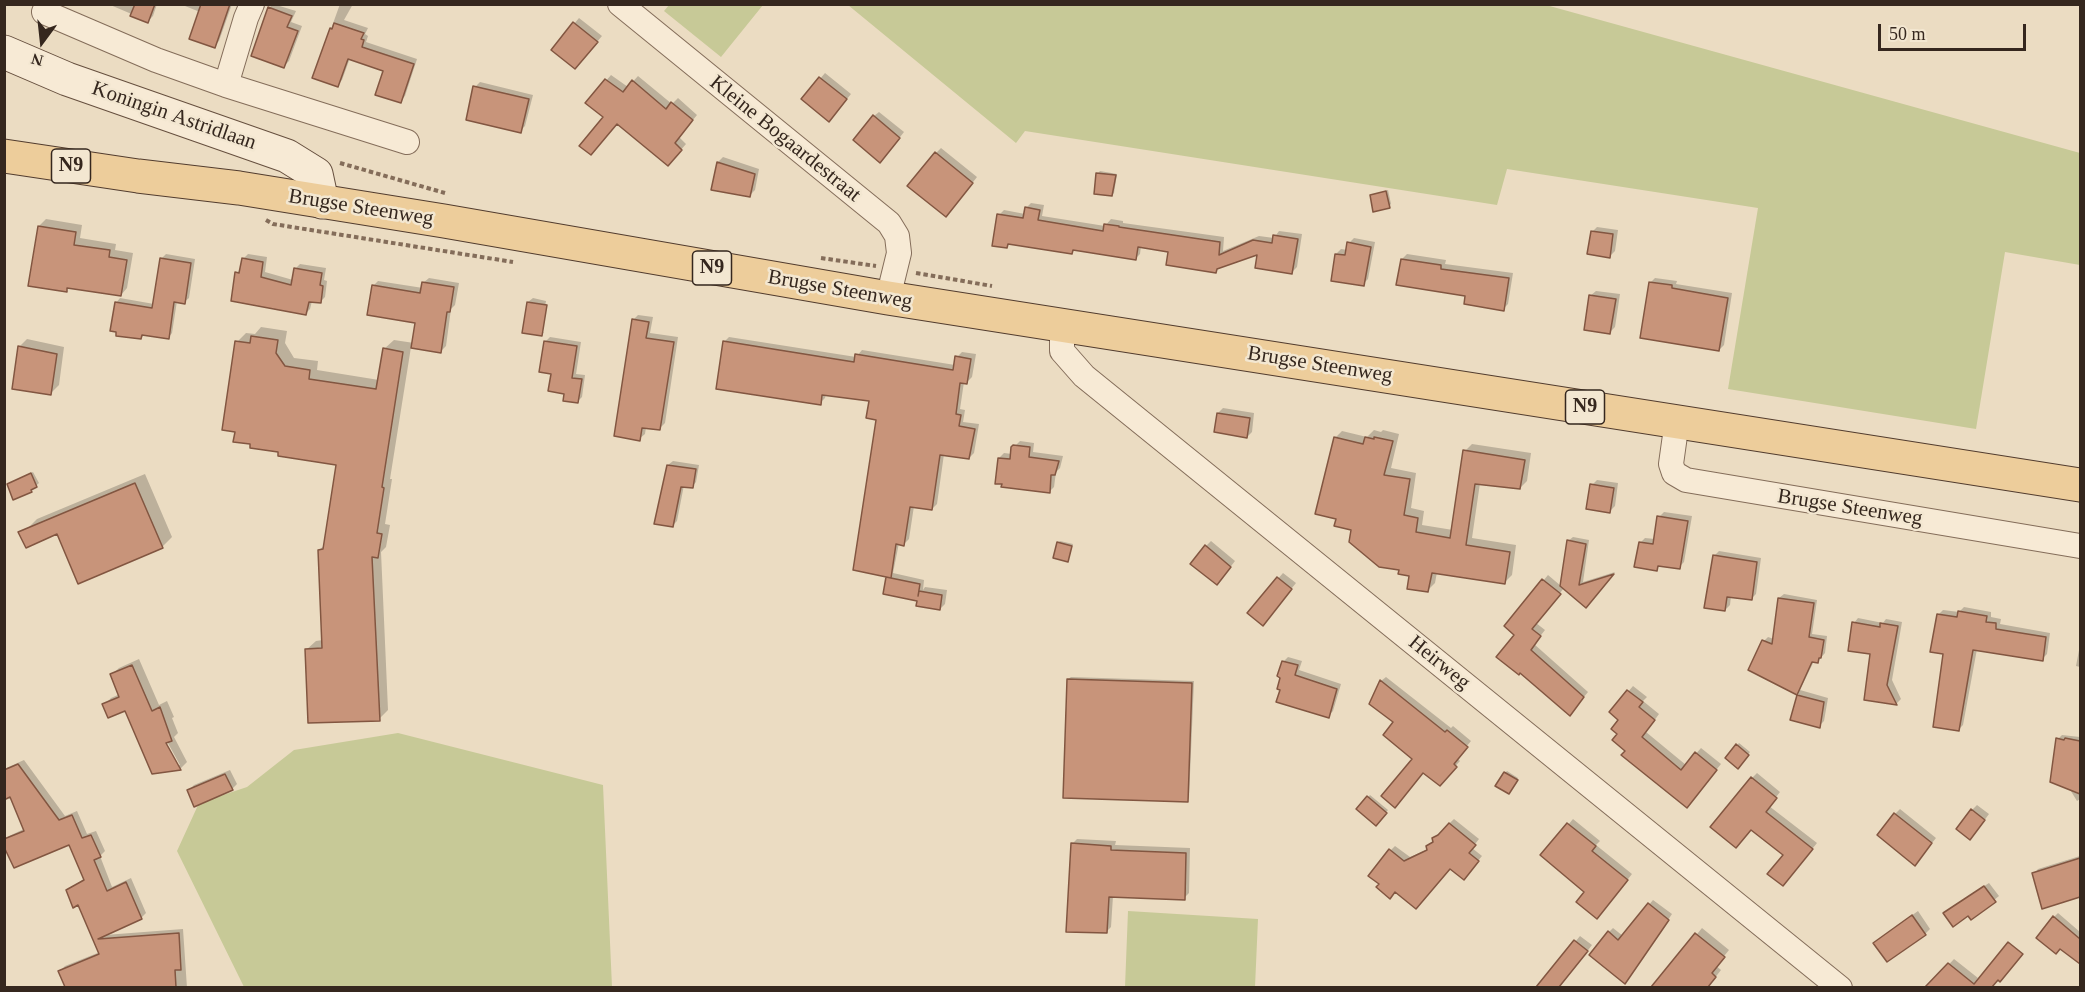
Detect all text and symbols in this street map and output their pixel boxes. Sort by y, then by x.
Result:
north arrow [12,12,72,72]
scale bar [1881,12,2030,50]
text: 50 m [1889,24,1926,44]
text: N [29,50,45,70]
street label: Kleine Bogaardestraat [704,70,866,208]
street label: Koningin Astridlaan [89,76,259,156]
road number: N9 [52,149,90,183]
street label: Brugse Steenweg [287,184,435,232]
road number: N9 [692,251,732,285]
street label: Brugse Steenweg [766,265,914,315]
street label: Brugse Steenweg [1246,341,1394,389]
road number: N9 [1566,390,1604,424]
street label: Brugse Steenweg [1776,484,1924,532]
street label: Heirweg [1403,630,1475,696]

